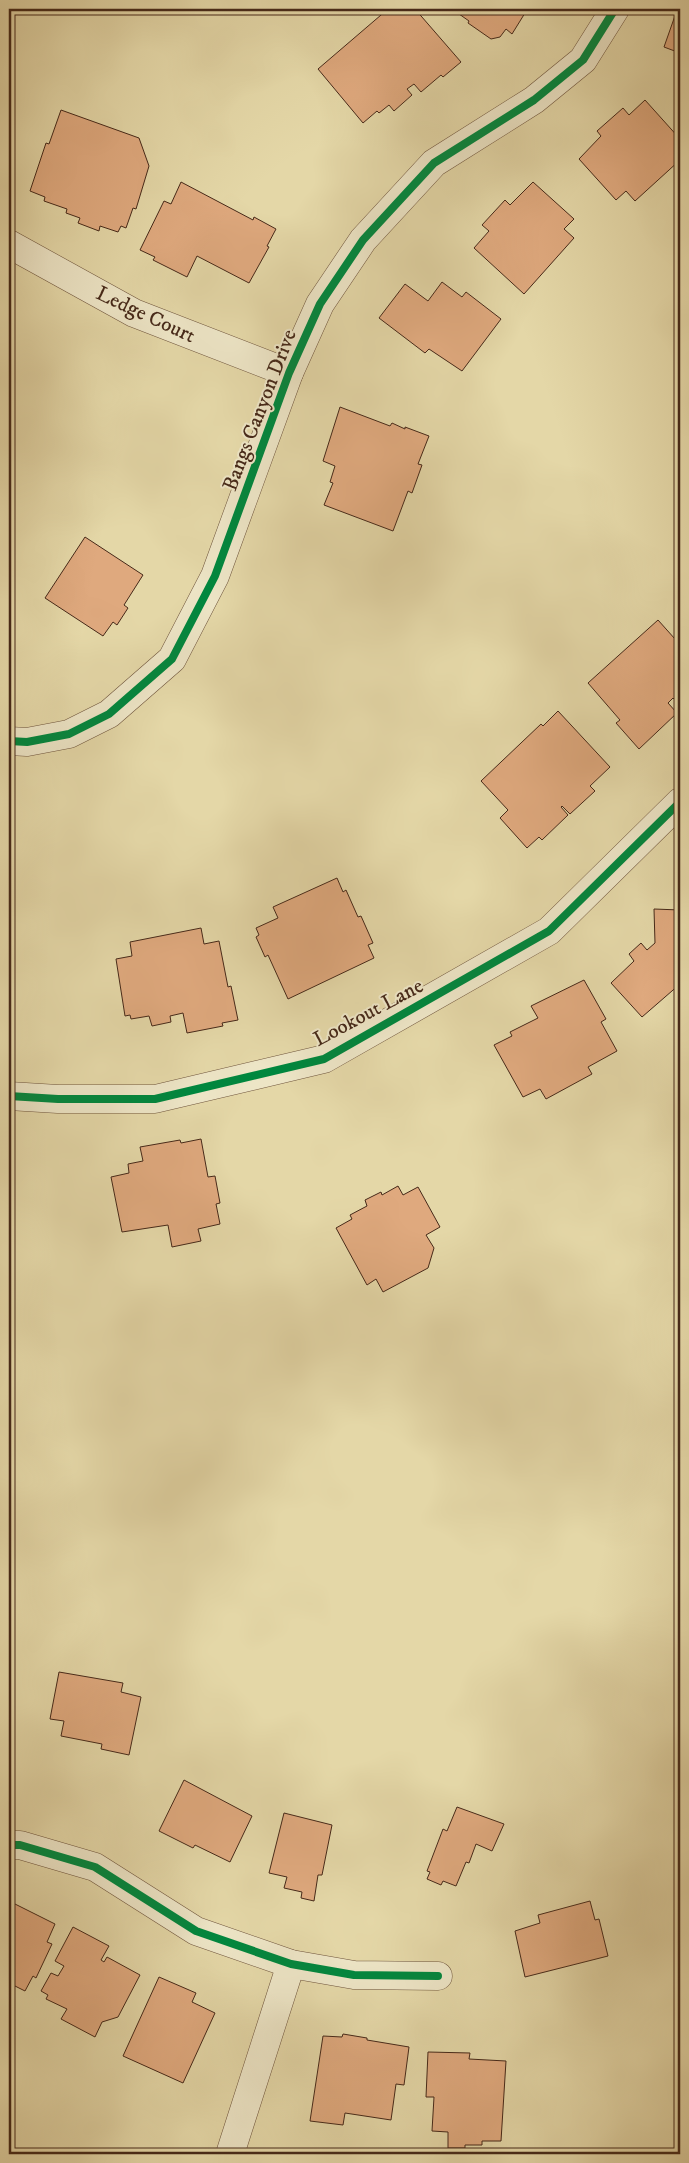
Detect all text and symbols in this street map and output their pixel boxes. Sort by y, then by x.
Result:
street label: Ledge Court [92,281,200,349]
street label: Bangs Canyon Drive [217,326,303,495]
street label: Lookout Lane [309,973,428,1053]

